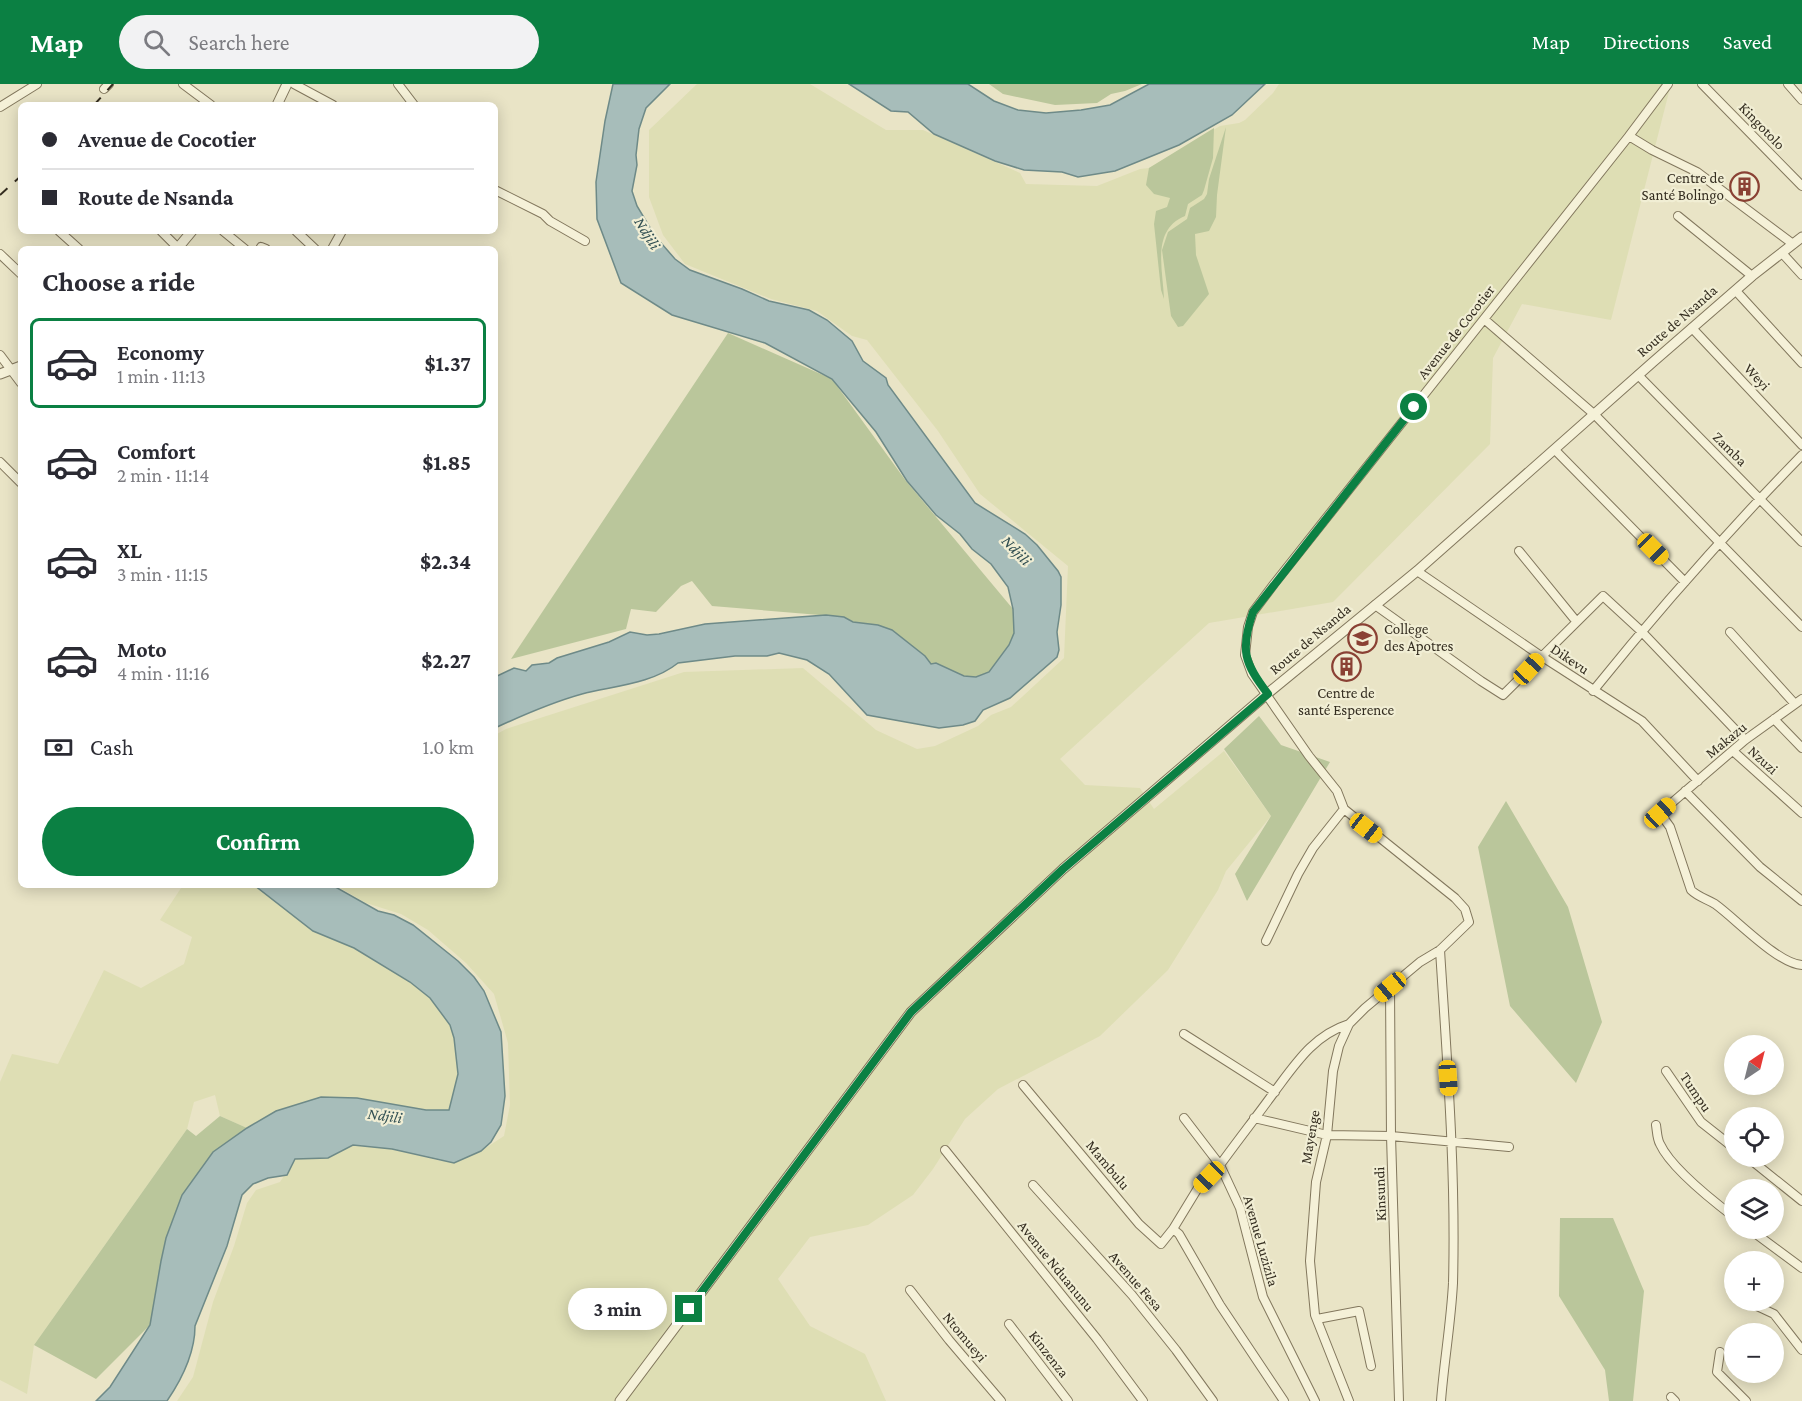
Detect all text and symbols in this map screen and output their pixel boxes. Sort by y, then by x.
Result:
search box [119,15,539,69]
icon: search [140,26,173,59]
text: Map [30,27,83,58]
text: Search here [188,30,289,55]
text: Map [1532,30,1570,54]
text: Directions [1603,30,1690,54]
text: Saved [1723,30,1772,54]
street label: Kingotolo [1735,99,1788,153]
text: Avenue de Cocotier [78,127,256,152]
place label: Centre de Santé Bolingo [1642,170,1724,204]
building icon: Centre de Santé Bolingo [1729,171,1761,203]
text: Route de Nsanda [78,185,233,210]
water label: Ndjili [630,214,664,254]
text: Choose a ride [42,267,195,297]
street label: Avenue de Cocotier [1414,281,1498,382]
street label: Route de Nsanda [1634,282,1720,360]
icon: car [45,336,99,390]
text: Economy [117,340,204,365]
text: $1.37 [425,351,471,376]
street label: Weyi [1740,360,1773,394]
text: 1 min · 11:13 [117,365,206,387]
route start [1400,393,1427,420]
street label: Zamba [1710,429,1750,469]
icon: car [45,435,99,489]
text: Comfort [117,439,195,464]
text: $1.85 [422,450,471,475]
text: 2 min · 11:14 [117,464,209,486]
car [1634,530,1672,568]
water label: Ndjili [998,532,1035,570]
icon: car [45,534,99,588]
text: XL [117,538,142,563]
text: $2.34 [420,549,471,574]
text: 3 min · 11:15 [117,563,209,585]
street label: Route de Nsanda [1266,601,1354,677]
place label: College des Apotres [1384,621,1454,655]
school or university icon: College des Apotres [1347,622,1379,654]
icon: car [45,633,99,687]
text: Moto [117,637,167,662]
street label: Dikevu [1548,641,1592,678]
text: $2.27 [421,648,471,673]
building icon: Centre de santé Esperence [1330,650,1362,682]
car [1510,650,1548,688]
text: 4 min · 11:16 [117,662,210,684]
place label: Centre de santé Esperence [1298,685,1394,719]
street label: Makazu [1702,719,1750,761]
icon: cash [42,731,75,764]
text: Cash [90,735,134,760]
text: 1.0 km [423,736,474,758]
street label: Nzuzi [1745,743,1781,777]
car [1641,794,1679,832]
button: Confirm [42,807,474,876]
car [1346,810,1386,846]
car [1370,969,1410,1005]
north arrow [1724,1035,1784,1095]
map controls [1724,1035,1784,1383]
car [1438,1059,1458,1097]
street label: Tumpu [1676,1069,1715,1115]
water label: Ndjili [367,1105,404,1127]
button: locate [1724,1107,1784,1167]
street label: Mayenge [1297,1108,1324,1165]
street label: Mambulu [1083,1137,1133,1193]
car [1190,1158,1228,1196]
street label: Kinsundi [1371,1167,1389,1221]
button: layers [1724,1179,1784,1239]
street label: Avenue Luzizila [1240,1194,1282,1288]
street label: Avenue Nduanunu [1015,1218,1097,1314]
street label: Avenue Fesa [1106,1248,1166,1314]
button: + [1724,1251,1784,1311]
callout: 3 min [569,1288,668,1330]
route end [675,1295,702,1322]
text: 3 min [594,1298,641,1320]
street label: Ntomueyi [939,1309,990,1366]
button: − [1724,1323,1784,1383]
street label: Kinzenza [1026,1327,1072,1381]

